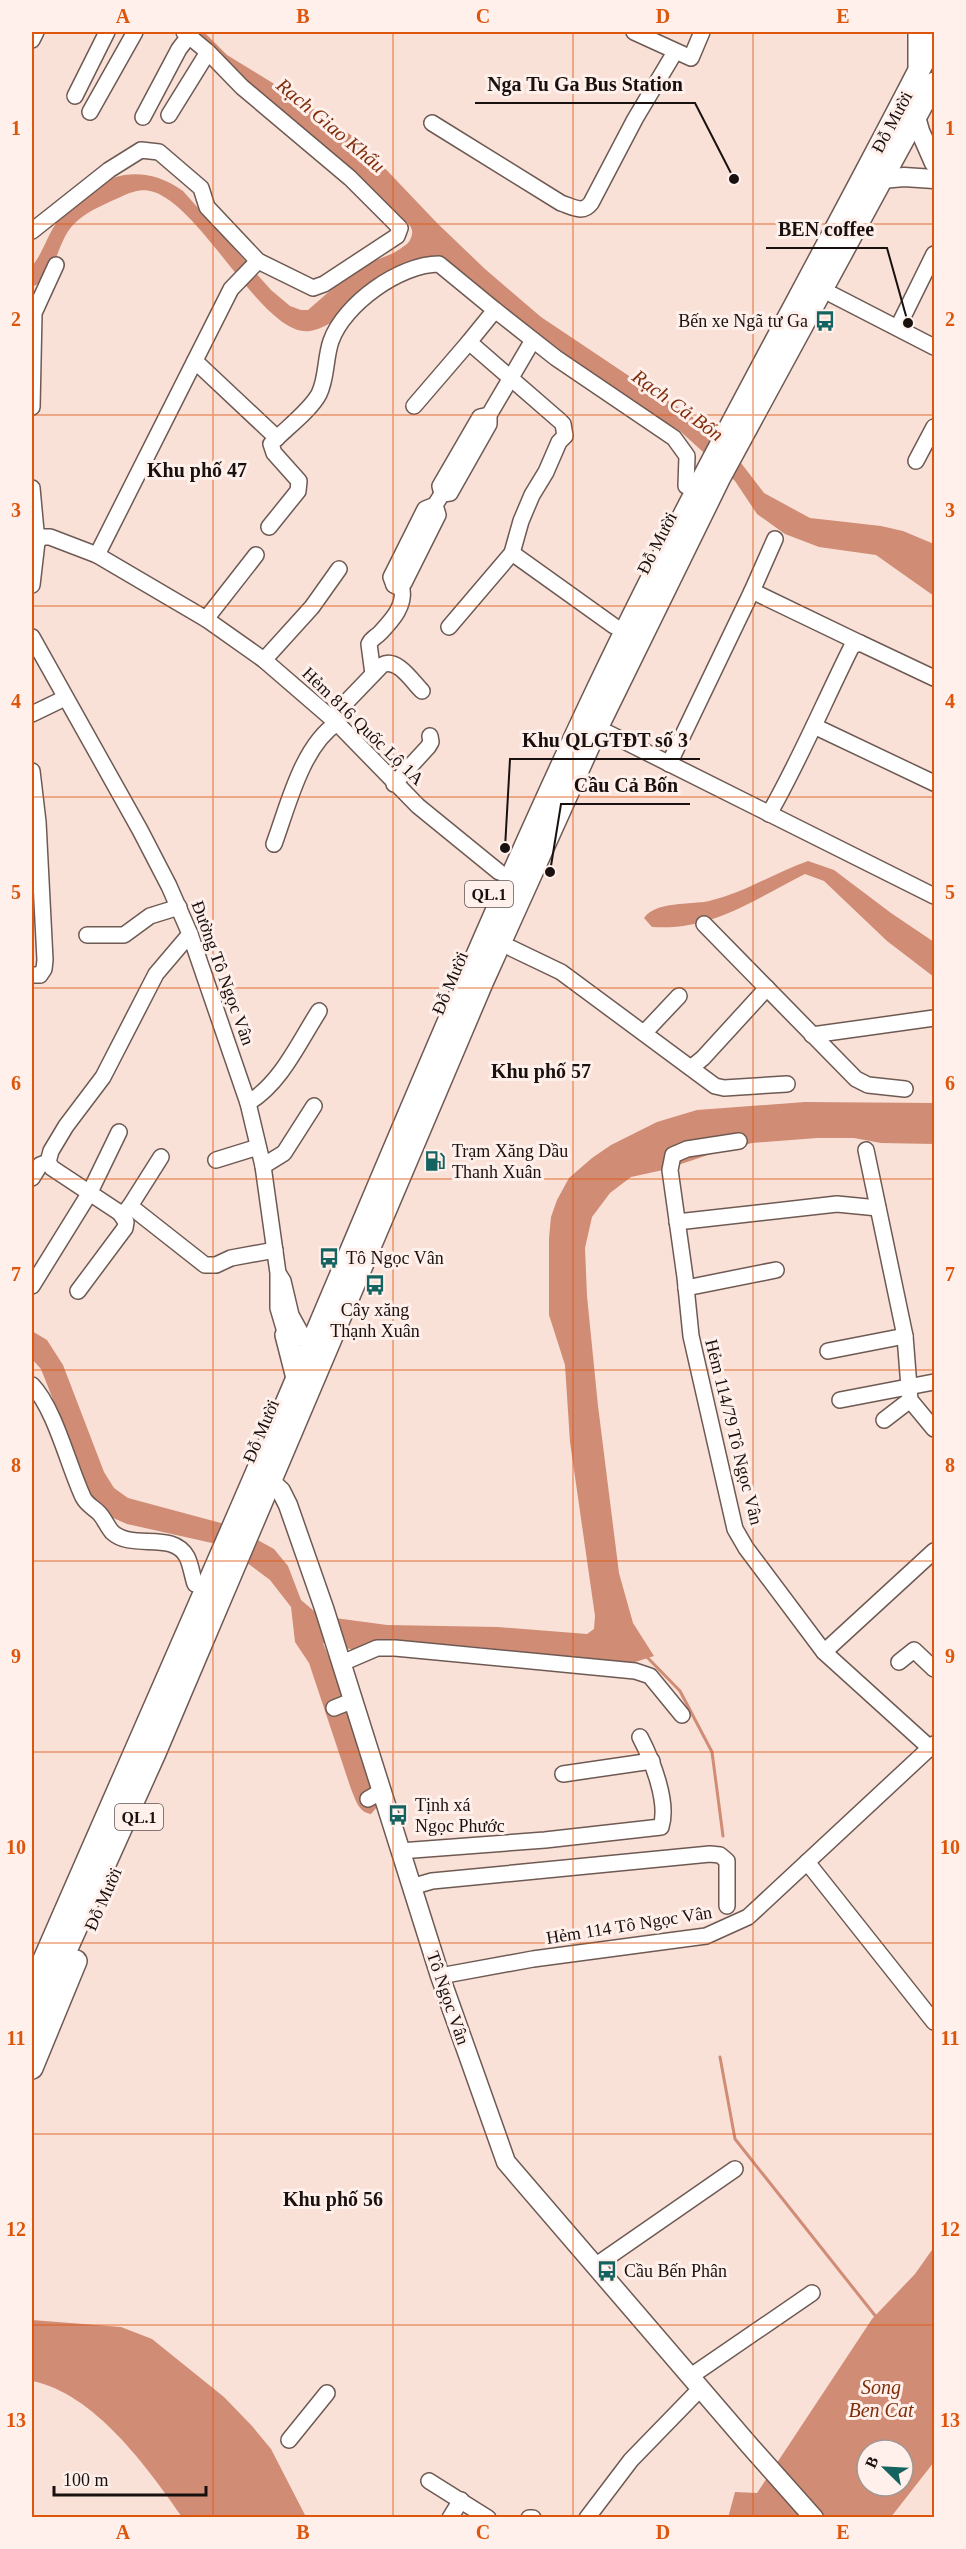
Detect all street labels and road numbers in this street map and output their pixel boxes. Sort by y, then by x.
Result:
street label: Đỗ Mười [867,88,917,156]
street label: Đỗ Mười [633,509,681,577]
street label: Hẻm 816 Quốc Lộ 1A [298,663,428,789]
road number: QL.1 [465,881,513,907]
street label: Đường Tô Ngọc Vân [188,898,258,1048]
street label: Đỗ Mười [428,948,472,1018]
street label: Hẻm 114/79 Tô Ngọc Vân [701,1337,767,1527]
street label: Đỗ Mười [239,1396,283,1466]
road number: QL.1 [115,1804,163,1830]
street label: Đỗ Mười [80,1864,126,1934]
street label: Hẻm 114 Tô Ngọc Vân [545,1902,713,1948]
street label: Tô Ngọc Vân [423,1949,473,2047]

